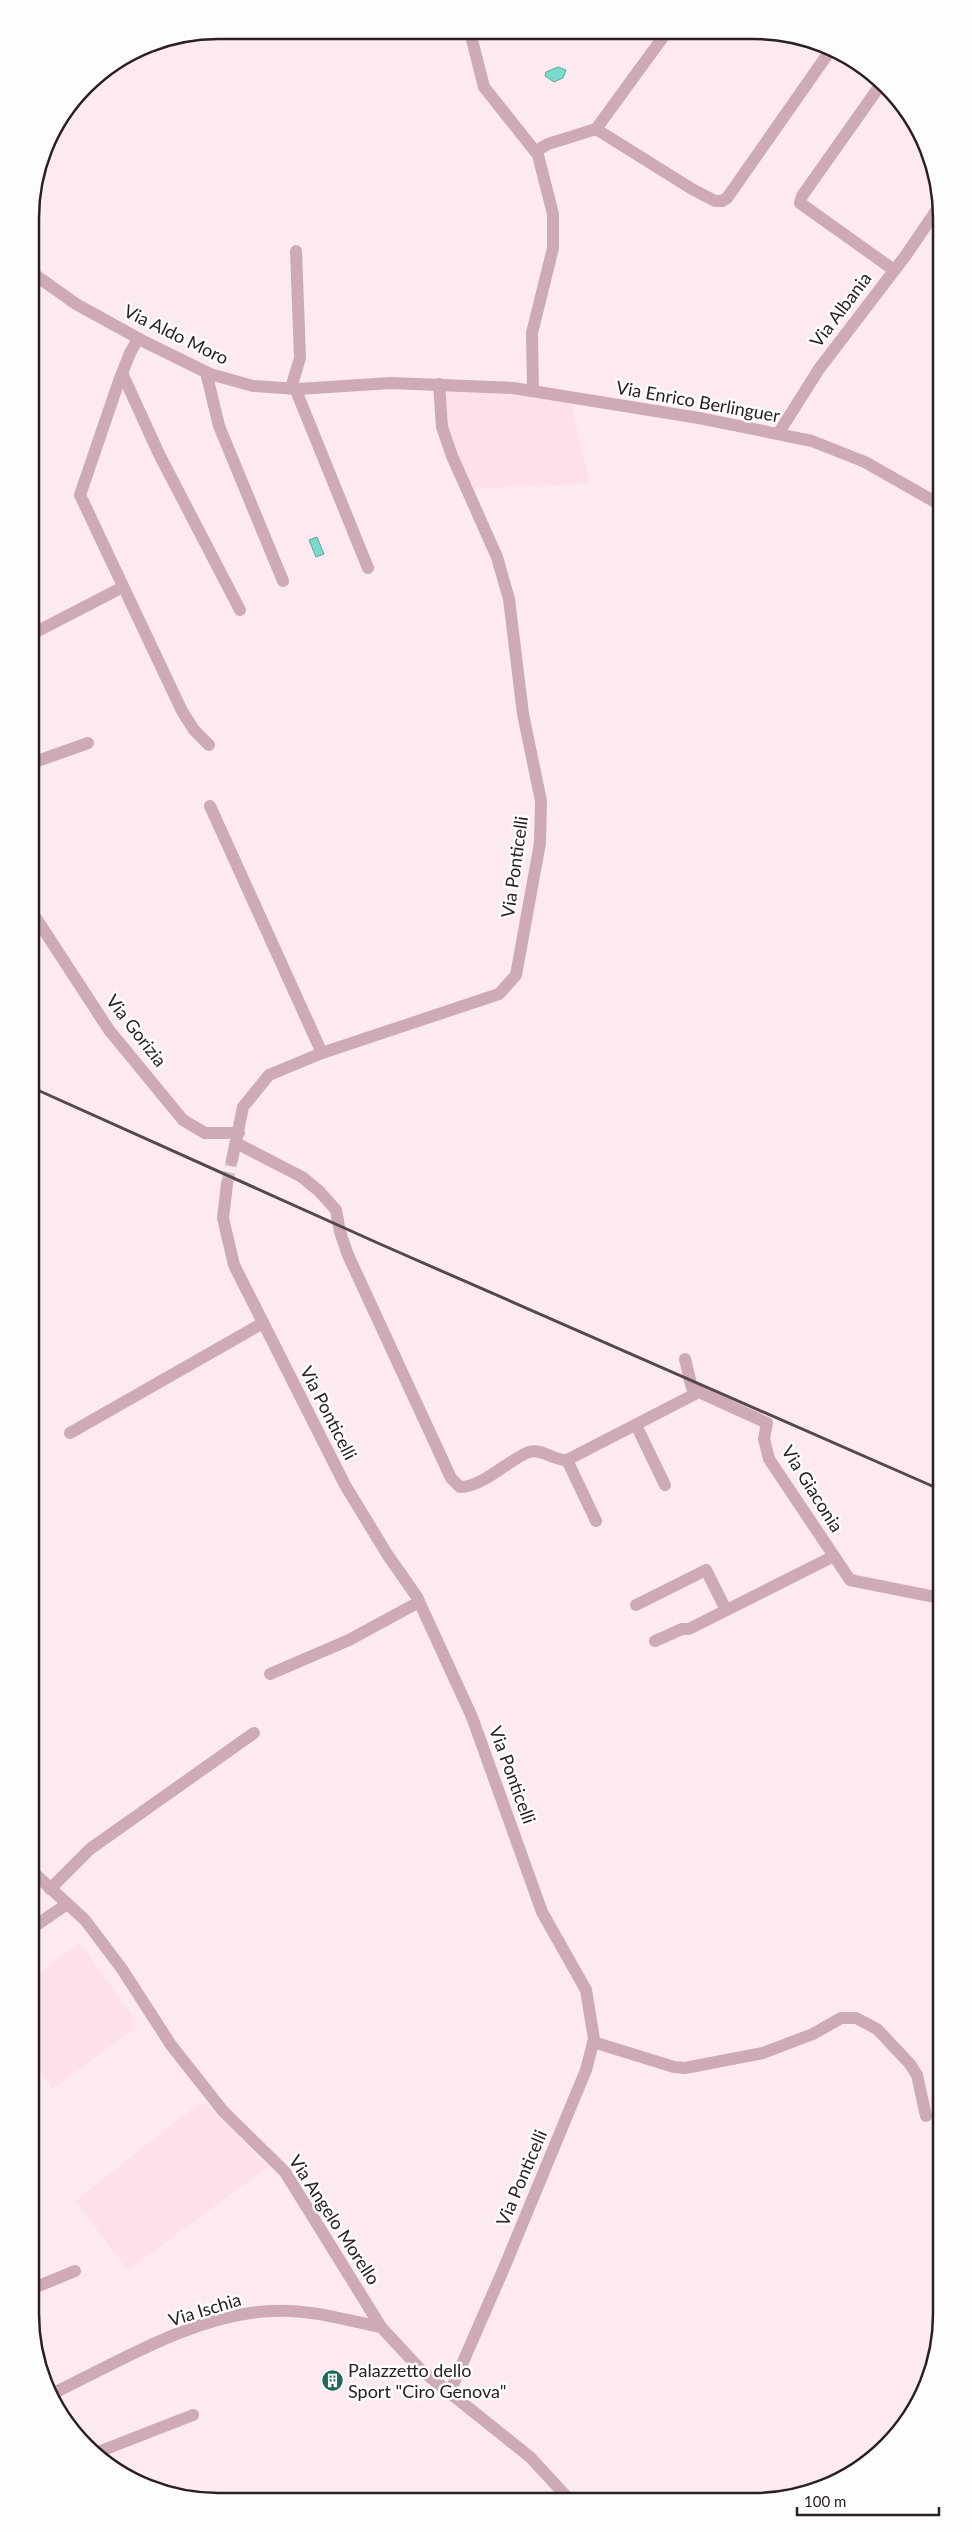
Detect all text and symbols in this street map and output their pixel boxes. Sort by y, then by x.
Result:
street label: Via Albania [805,268,876,351]
street label: Via Aldo Moro [120,299,232,369]
street label: Via Enrico Berlinguer [615,376,782,426]
street label: Via Ponticelli [496,815,532,919]
street label: Via Gorizia [102,990,172,1071]
street label: Via Ponticelli [296,1362,362,1463]
street label: Via Giaconia [777,1441,848,1536]
street label: Via Ponticelli [485,1723,541,1827]
street label: Via Ponticelli [491,2126,551,2229]
street label: Via Angelo Morello [285,2150,385,2289]
street label: Via Ischia [166,2288,244,2330]
place label: Palazzetto dello Sport "Ciro Genova" [348,2359,507,2402]
building icon: Palazzetto dello Sport "Ciro Genova" [320,2369,344,2393]
scale bar [797,2484,940,2516]
text: 100 m [804,2492,846,2510]

